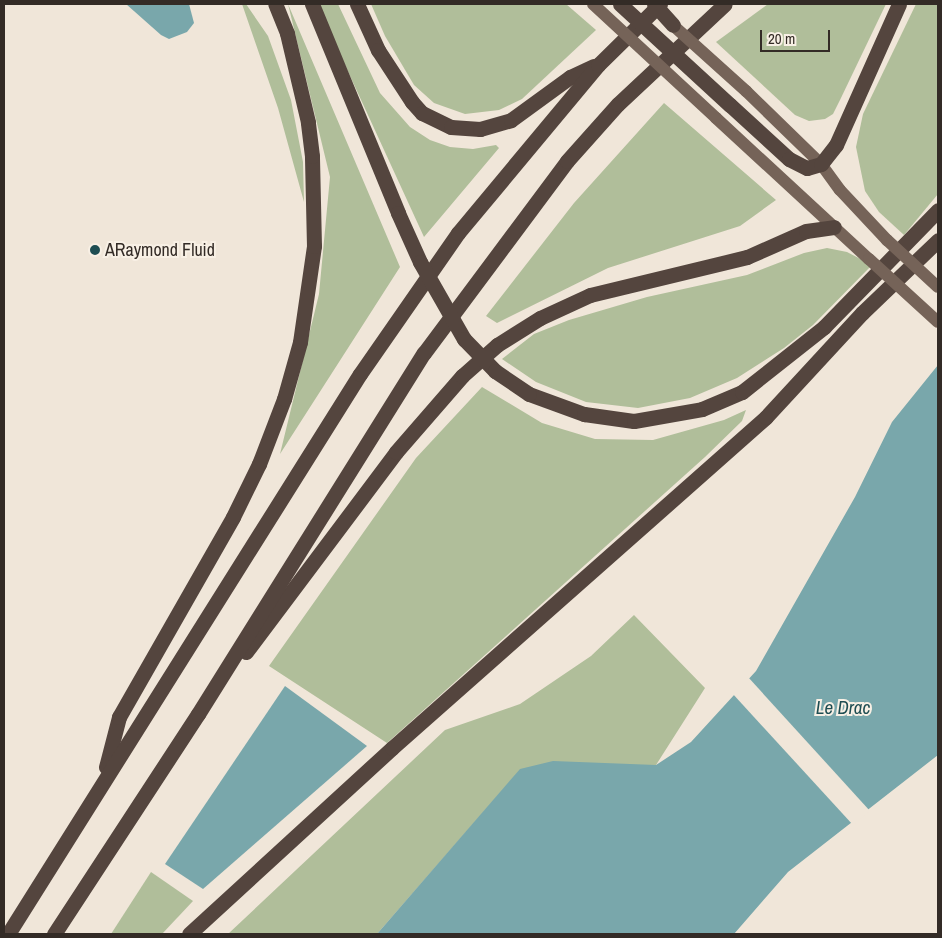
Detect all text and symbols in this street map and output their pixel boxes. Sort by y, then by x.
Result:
scale bar [762,20,832,52]
text: 20 m [768,28,795,49]
place label: ARaymond Fluid [105,239,215,261]
marker: ARaymond Fluid [89,244,101,256]
water label: Le Drac [816,697,870,719]

